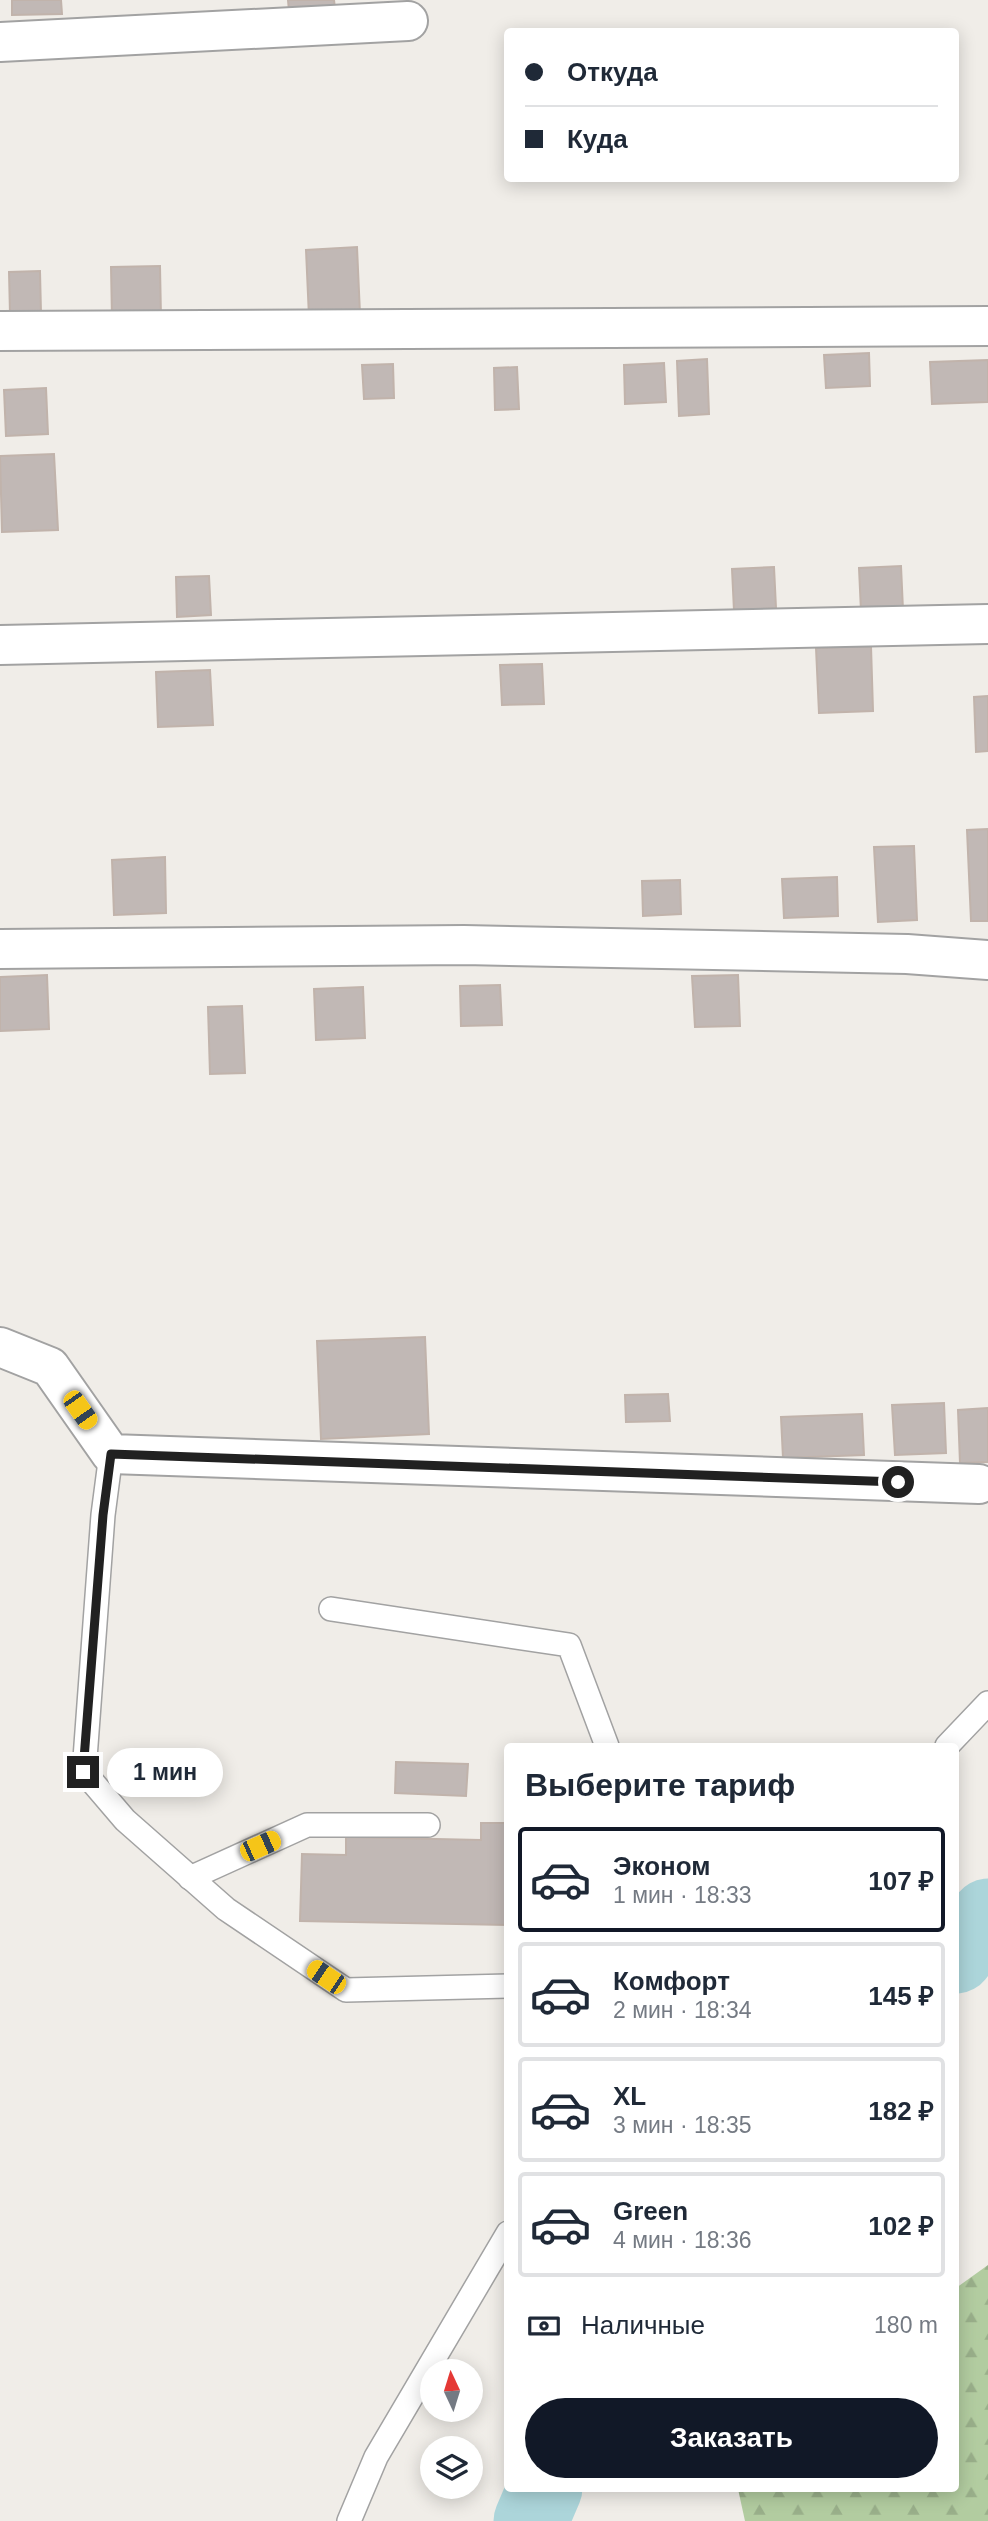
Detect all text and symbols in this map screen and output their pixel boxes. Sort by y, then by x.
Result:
text: Откуда [567,57,658,87]
text: Куда [567,124,628,154]
car [60,1387,101,1433]
route start [882,1466,914,1498]
callout: 1 мин [108,1748,223,1796]
route end [67,1756,99,1788]
text: 1 мин [133,1759,197,1785]
text: Выберите тариф [525,1767,795,1803]
car [237,1828,284,1864]
icon: car [529,1848,592,1911]
text: Эконом [613,1851,711,1881]
text: 107 ₽ [868,1866,934,1896]
text: 1 мин · 18:33 [613,1882,752,1908]
car [303,1957,350,1997]
icon: car [529,1963,592,2026]
text: Комфорт [613,1966,730,1996]
text: 145 ₽ [868,1981,934,2011]
text: 2 мин · 18:34 [613,1997,752,2023]
icon: car [529,2078,592,2141]
text: XL [613,2081,646,2111]
text: 182 ₽ [868,2096,934,2126]
text: 3 мин · 18:35 [613,2112,752,2138]
icon: car [529,2193,592,2256]
text: Green [613,2196,688,2226]
text: 102 ₽ [868,2211,934,2241]
text: 4 мин · 18:36 [613,2227,752,2253]
icon: cash [525,2307,563,2345]
text: Наличные [581,2310,705,2340]
text: 180 m [874,2312,938,2338]
north arrow [420,2359,483,2422]
map controls [420,2359,483,2499]
button: Заказать [525,2398,938,2478]
button: layers [420,2436,483,2499]

